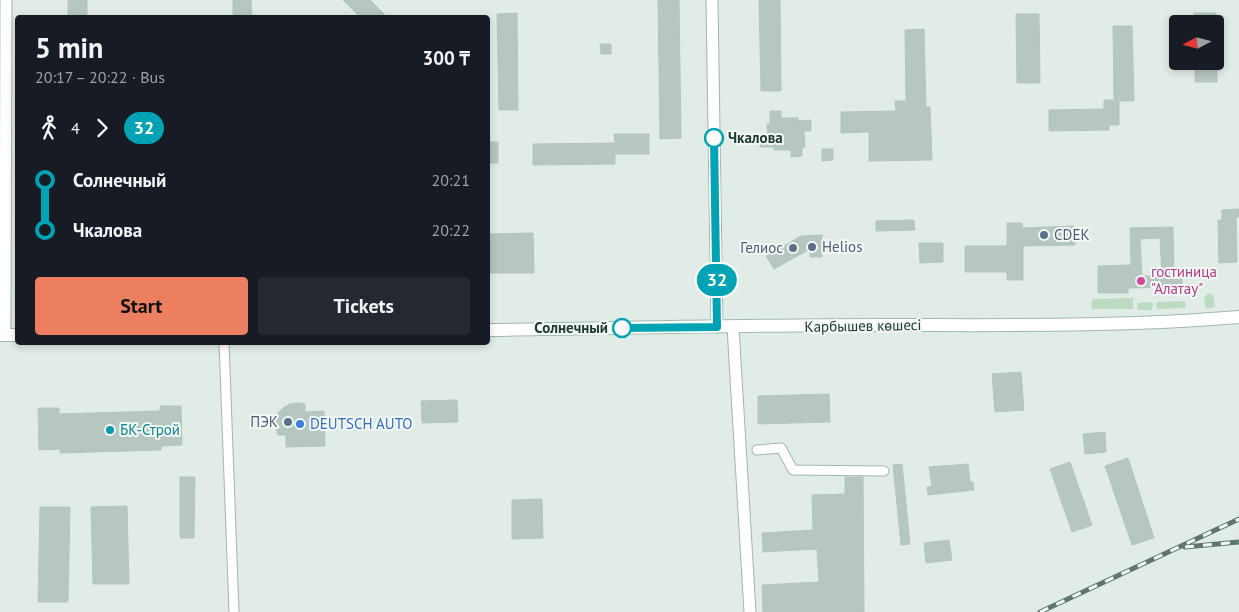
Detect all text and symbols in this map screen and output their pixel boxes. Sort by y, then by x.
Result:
north arrow [1169,15,1224,70]
map controls [1169,15,1224,70]
text: 5 min [35,29,103,66]
text: 300 ₸ [422,46,470,70]
text: 20:17 – 20:22 · Bus [35,67,165,87]
icon: walk [35,114,63,142]
icon: forward [88,114,116,142]
text: 32 [134,116,154,139]
text: 4 [71,118,80,138]
marker: Чкалова [704,128,724,148]
place label: Чкалова [728,128,783,147]
text: Солнечный [73,168,166,192]
text: 20:21 [432,170,470,190]
text: Чкалова [73,218,142,242]
text: 20:22 [432,220,470,240]
place label: CDEK [1054,225,1090,244]
marker: CDEK [1038,229,1050,241]
place label: Helios [822,237,862,256]
place label: Гелиос [740,238,783,257]
marker: Helios [806,241,818,253]
marker: Гелиос [787,242,799,254]
place label: гостиница "Алатау" [1151,262,1217,298]
line badge: 32 [694,264,740,296]
text: 32 [707,268,727,291]
marker: гостиница "Алатау" [1135,275,1147,287]
button: Start [35,277,248,335]
button: Tickets [258,277,470,335]
street label: Карбышев көшесі [804,315,922,336]
place label: Солнечный [534,318,608,337]
marker: Солнечный [612,318,632,338]
place label: ПЭК [250,412,278,431]
place label: DEUTSCH AUTO [310,414,413,433]
marker: ПЭК [282,416,294,428]
marker: DEUTSCH AUTO [294,418,306,430]
place label: БК-Строй [120,420,180,439]
marker: БК-Строй [104,424,116,436]

